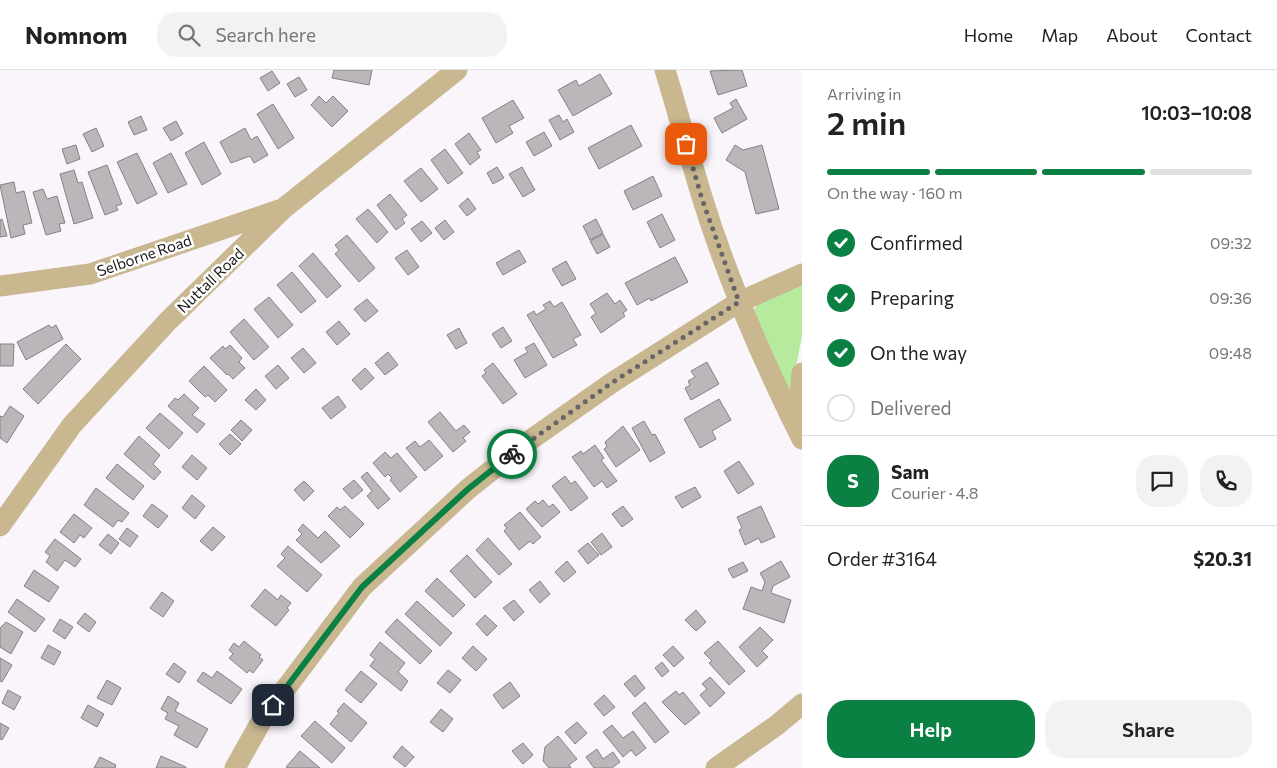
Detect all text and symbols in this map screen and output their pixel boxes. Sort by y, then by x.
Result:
search box [157,12,507,57]
text: Nomnom [25,20,127,49]
icon: search [175,21,203,49]
text: Search here [215,23,316,46]
text: Home [964,24,1013,46]
text: Map [1041,24,1078,46]
text: About [1106,24,1158,46]
text: Contact [1186,24,1252,46]
text: Arriving in [827,84,901,103]
text: 10:03–10:08 [1141,101,1252,124]
text: 2 min [827,102,906,142]
pin [665,123,707,165]
icon: bag [672,130,700,158]
text: On the way · 160 m [827,183,963,202]
icon: check [827,229,855,257]
street label: Selborne Road [94,230,194,280]
text: Confirmed [870,231,963,254]
text: 09:32 [1210,233,1252,252]
street label: Nuttall Road [173,244,247,316]
icon: check [827,284,855,312]
text: Preparing [870,286,954,309]
text: 09:36 [1209,288,1252,307]
icon: check [827,339,855,367]
text: On the way [870,341,967,364]
text: 09:48 [1209,343,1252,362]
text: Delivered [870,396,951,419]
courier [487,429,537,479]
icon: bike [498,440,526,468]
button: chat [1136,455,1188,507]
button: phone [1200,455,1252,507]
text: Sam [891,460,929,483]
text: S [847,469,859,492]
text: Courier · 4.8 [891,483,978,502]
text: Order #3164 [827,547,937,570]
text: $20.31 [1193,547,1252,570]
pin [252,684,294,726]
icon: home [259,691,287,719]
button: Help [827,700,1035,758]
button: Share [1045,700,1252,758]

